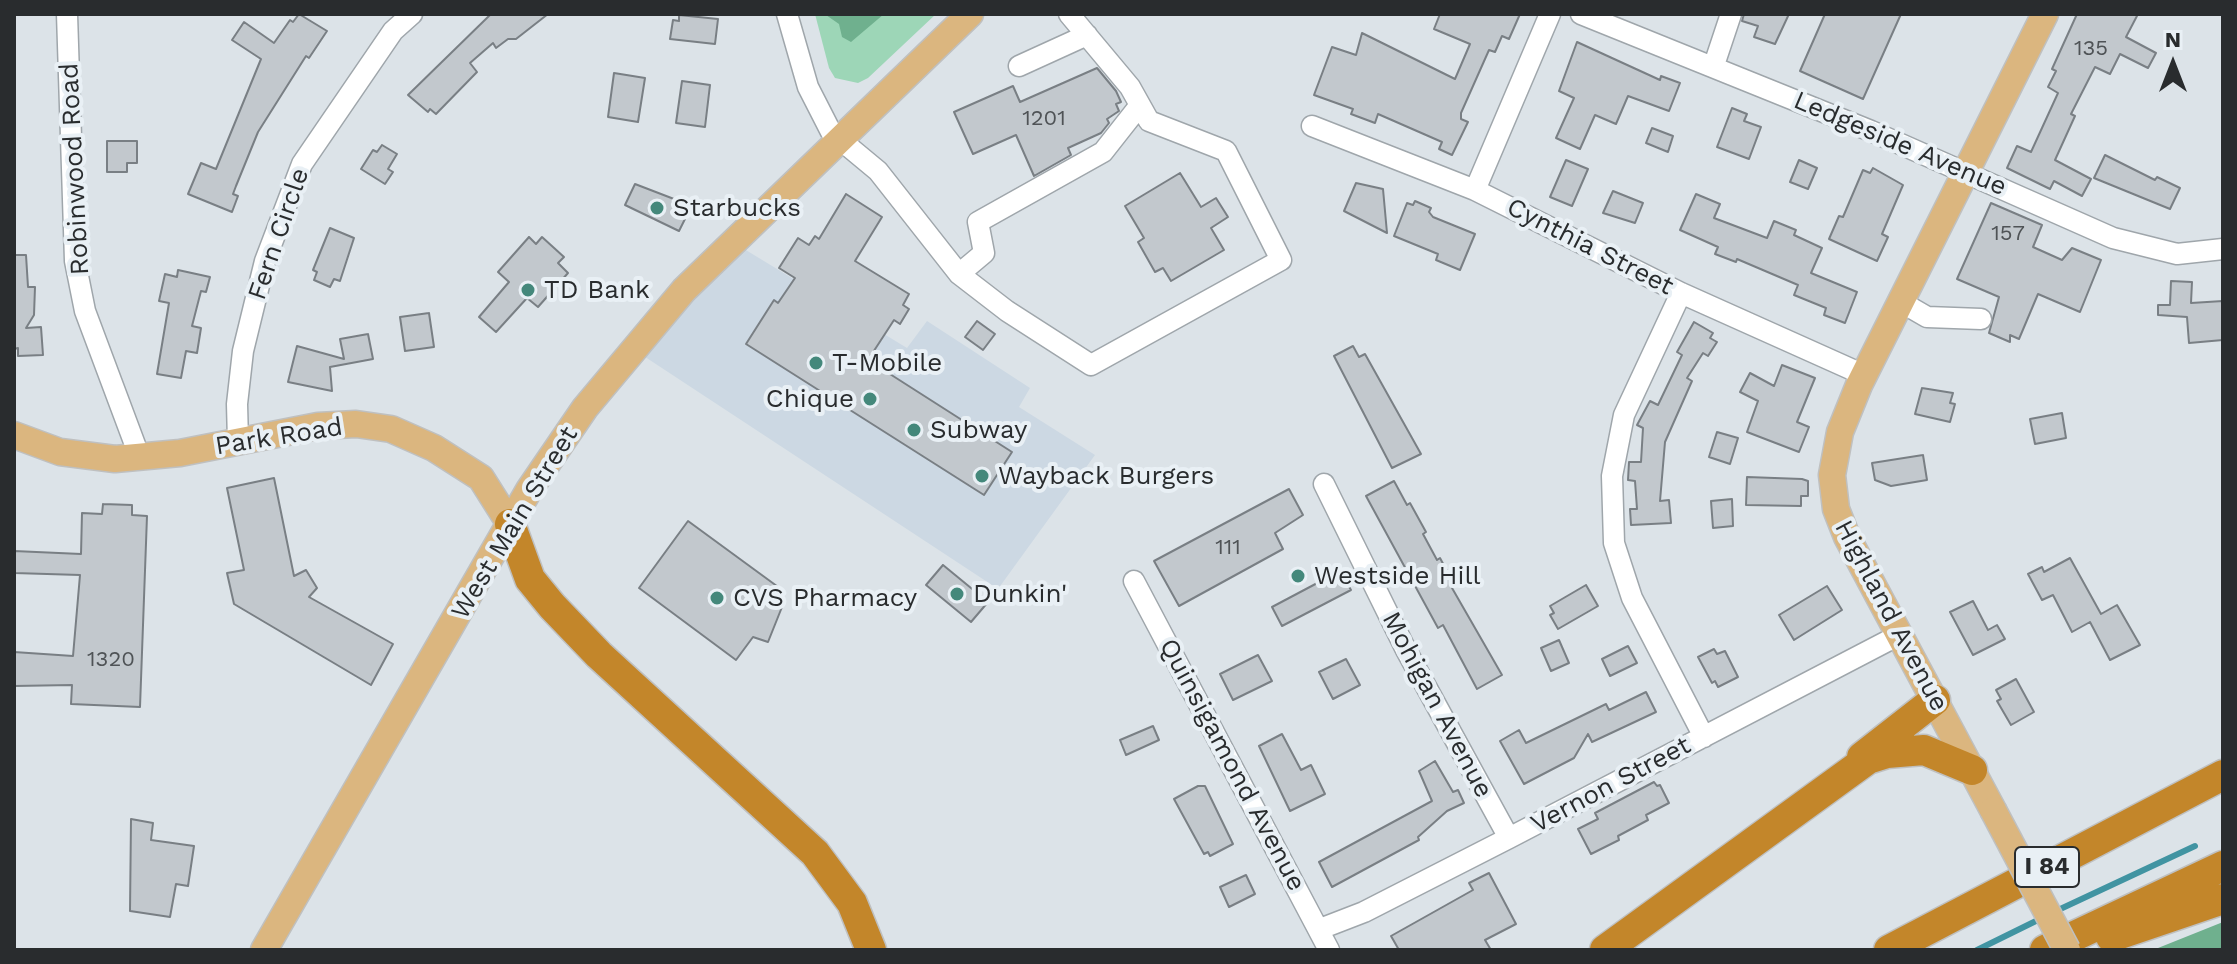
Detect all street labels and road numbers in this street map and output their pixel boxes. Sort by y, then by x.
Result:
street label: Robinwood Road [54,62,96,276]
street label: Ledgeside Avenue [1789,85,2011,203]
street label: Fern Circle [242,164,316,304]
street label: Cynthia Street [1501,192,1679,302]
street label: Park Road [213,412,345,462]
street label: West Main Street [445,421,585,625]
street label: Highland Avenue [1828,515,1954,717]
street label: Mohigan Avenue [1375,607,1499,803]
street label: Quinsigamond Avenue [1152,634,1312,896]
street label: Vernon Street [1526,730,1696,840]
road number: I 84 [2015,847,2079,887]

